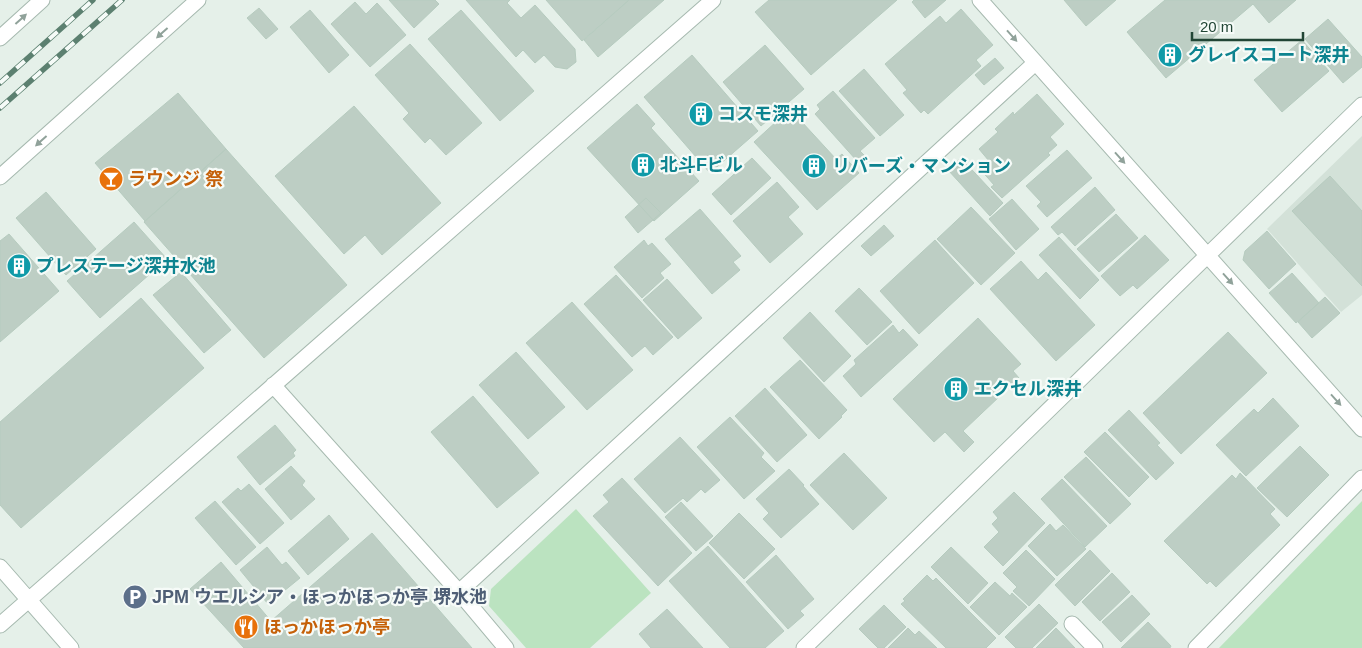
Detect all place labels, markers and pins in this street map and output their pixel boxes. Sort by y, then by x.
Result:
building icon: グレイスコート深井 [1157,42,1183,68]
place label: グレイスコート深井 [1188,45,1349,65]
building icon: コスモ深井 [688,101,714,127]
place label: コスモ深井 [718,104,808,124]
building icon: 北斗Fビル [630,152,656,178]
building icon: リバーズ・マンション [801,153,827,179]
place label: 北斗Fビル [660,155,743,175]
place label: リバーズ・マンション [832,156,1011,176]
bar icon: ラウンジ 祭 [98,166,124,192]
place label: ラウンジ 祭 [128,169,223,189]
building icon: プレステージ深井水池 [6,253,32,279]
place label: プレステージ深井水池 [36,256,216,276]
building icon: エクセル深井 [943,376,969,402]
place label: エクセル深井 [974,379,1082,399]
parking icon: JPM ウエルシア・ほっかほっか亭 堺水池 [122,584,148,610]
place label: JPM ウエルシア・ほっかほっか亭 堺水池 [152,587,487,607]
restaurant icon: ほっかほっか亭 [233,614,259,640]
place label: ほっかほっか亭 [264,617,390,637]

